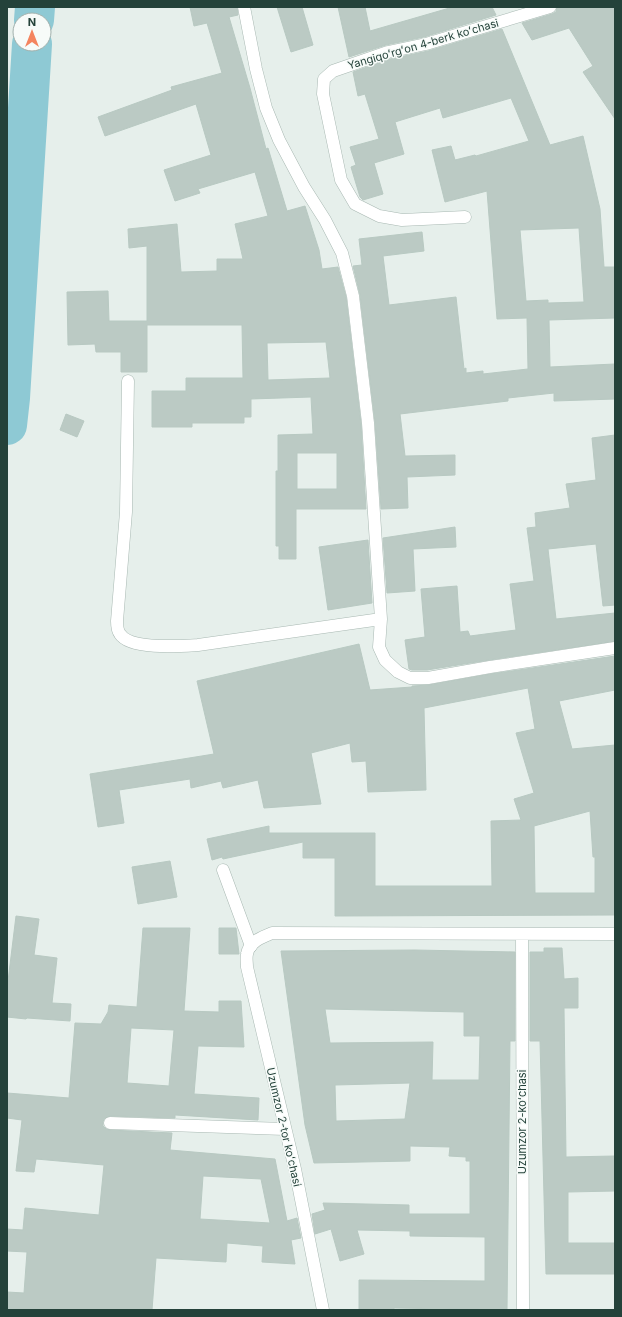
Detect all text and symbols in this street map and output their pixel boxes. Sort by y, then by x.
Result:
north arrow [12,12,52,52]
text: N [28,15,36,29]
street label: Yangiqoʻrgʻon 4-berk koʻchasi [346,16,500,72]
street label: Uzumzor 2-tor koʻchasi [263,1066,305,1188]
street label: Uzumzor 2-koʻchasi [515,1070,529,1174]

